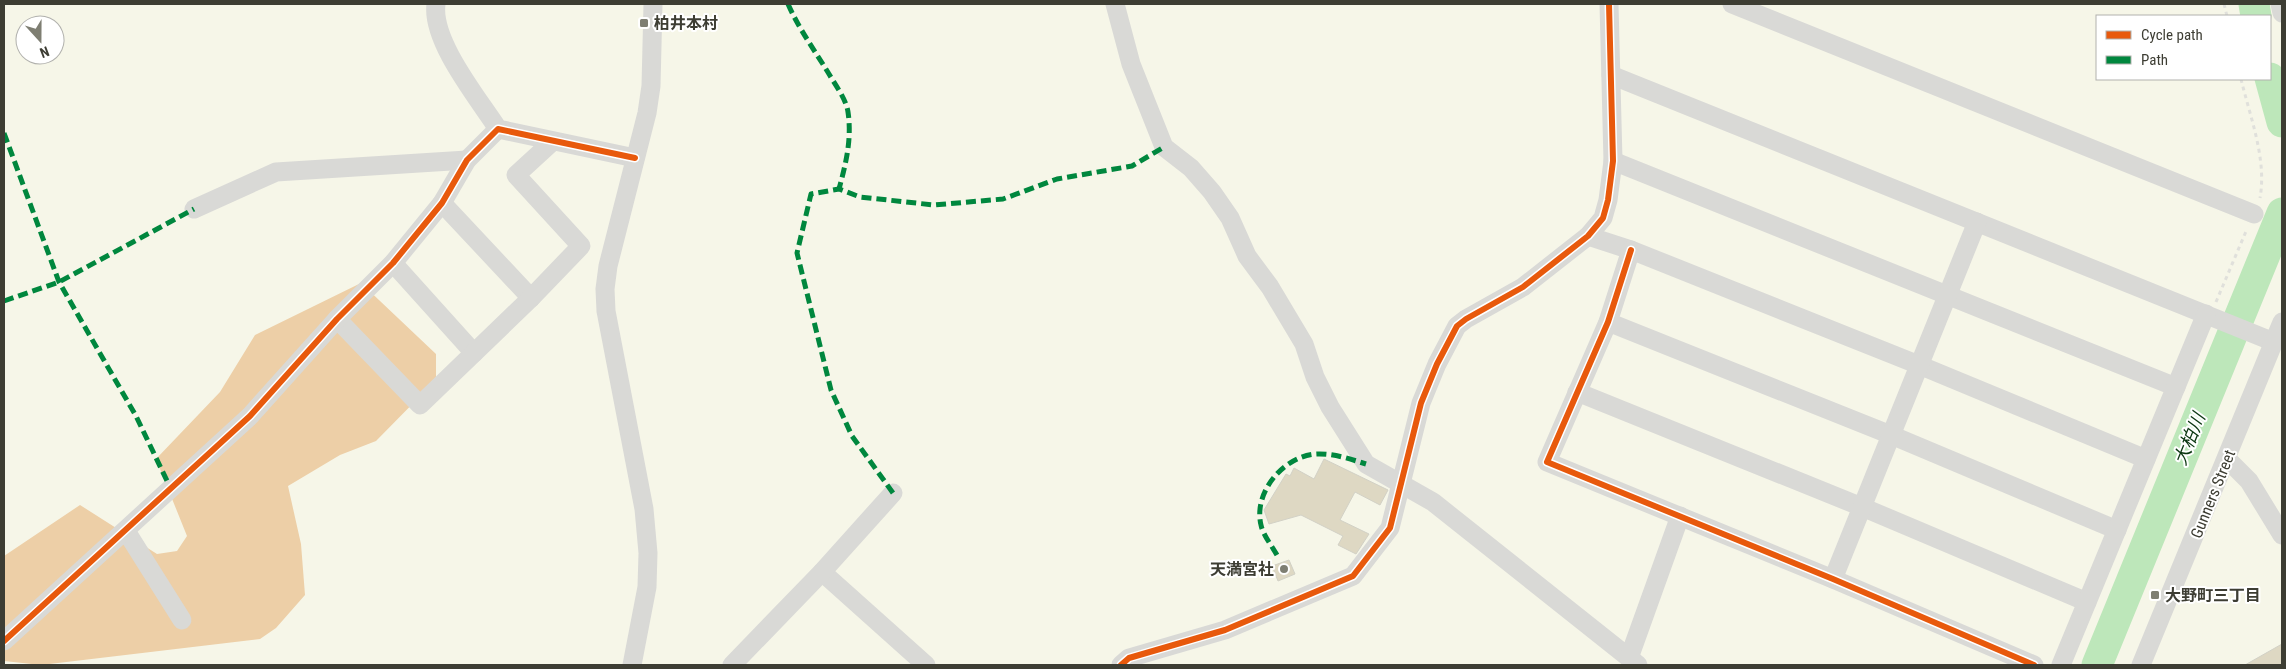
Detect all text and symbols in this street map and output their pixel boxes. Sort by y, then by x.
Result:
place label: 柏井本村 [654,14,718,33]
north arrow [15,15,65,65]
legend [2096,15,2271,80]
marker: 柏井本村 [638,17,650,29]
text: Cycle path [2141,26,2203,44]
text: N [38,43,52,61]
text: Path [2141,51,2168,69]
water label: 大柏川 [2169,408,2210,468]
street label: Gunners Street [2187,447,2239,541]
place label: 天満宮社 [1210,560,1274,579]
marker: 天満宮社 [1278,563,1290,575]
place label: 大野町三丁目 [2165,586,2261,605]
marker: 大野町三丁目 [2149,589,2161,601]

